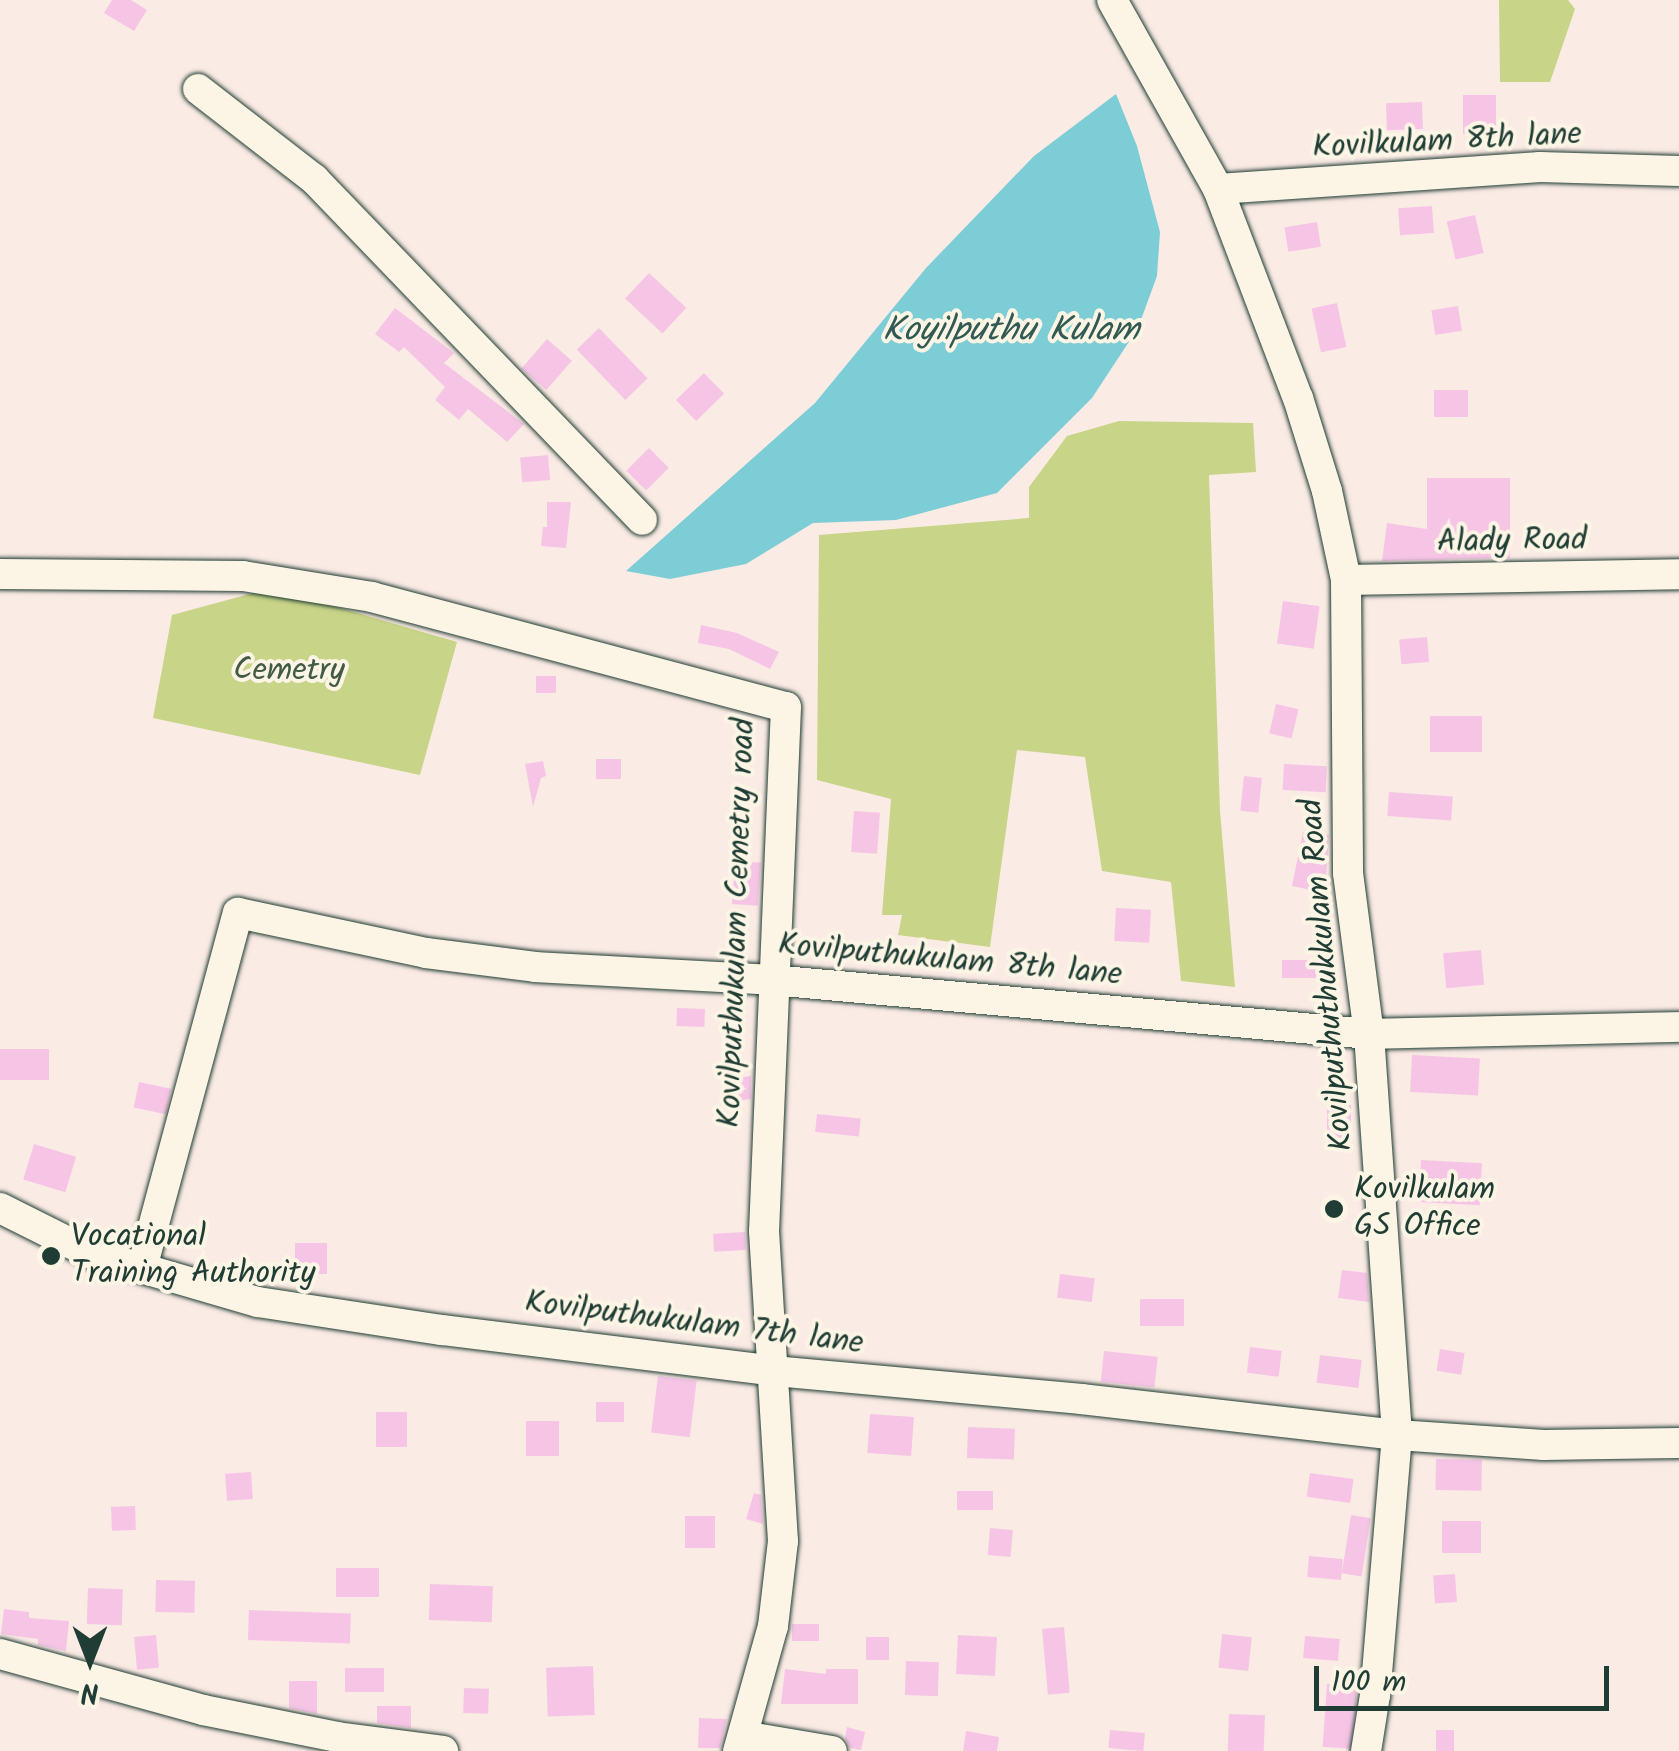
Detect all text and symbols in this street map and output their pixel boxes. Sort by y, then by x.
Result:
street label: Kovilkulam 8th lane [1311,116,1583,168]
water label: Koyilputhu Kulam [883,310,1139,352]
street label: Alady Road [1437,521,1587,563]
park label: Cemetry [233,652,345,690]
street label: Kovilputhukulam Cemetry road [712,718,764,1128]
street label: Kovilputhuthukkulam Road [1293,797,1363,1153]
street label: Kovilputhukulam 8th lane [776,927,1124,995]
place label: Kovilkulam GS Office [1354,1172,1495,1247]
marker: Kovilkulam GS Office [1323,1198,1345,1220]
place label: Vocational Training Authority [71,1219,316,1294]
marker: Vocational Training Authority [40,1245,62,1267]
street label: Kovilputhukulam 7th lane [522,1284,866,1364]
north arrow [40,1611,140,1711]
scale bar [1319,1646,1614,1708]
text: 100 m [1331,1659,1406,1707]
text: N [81,1669,99,1714]

